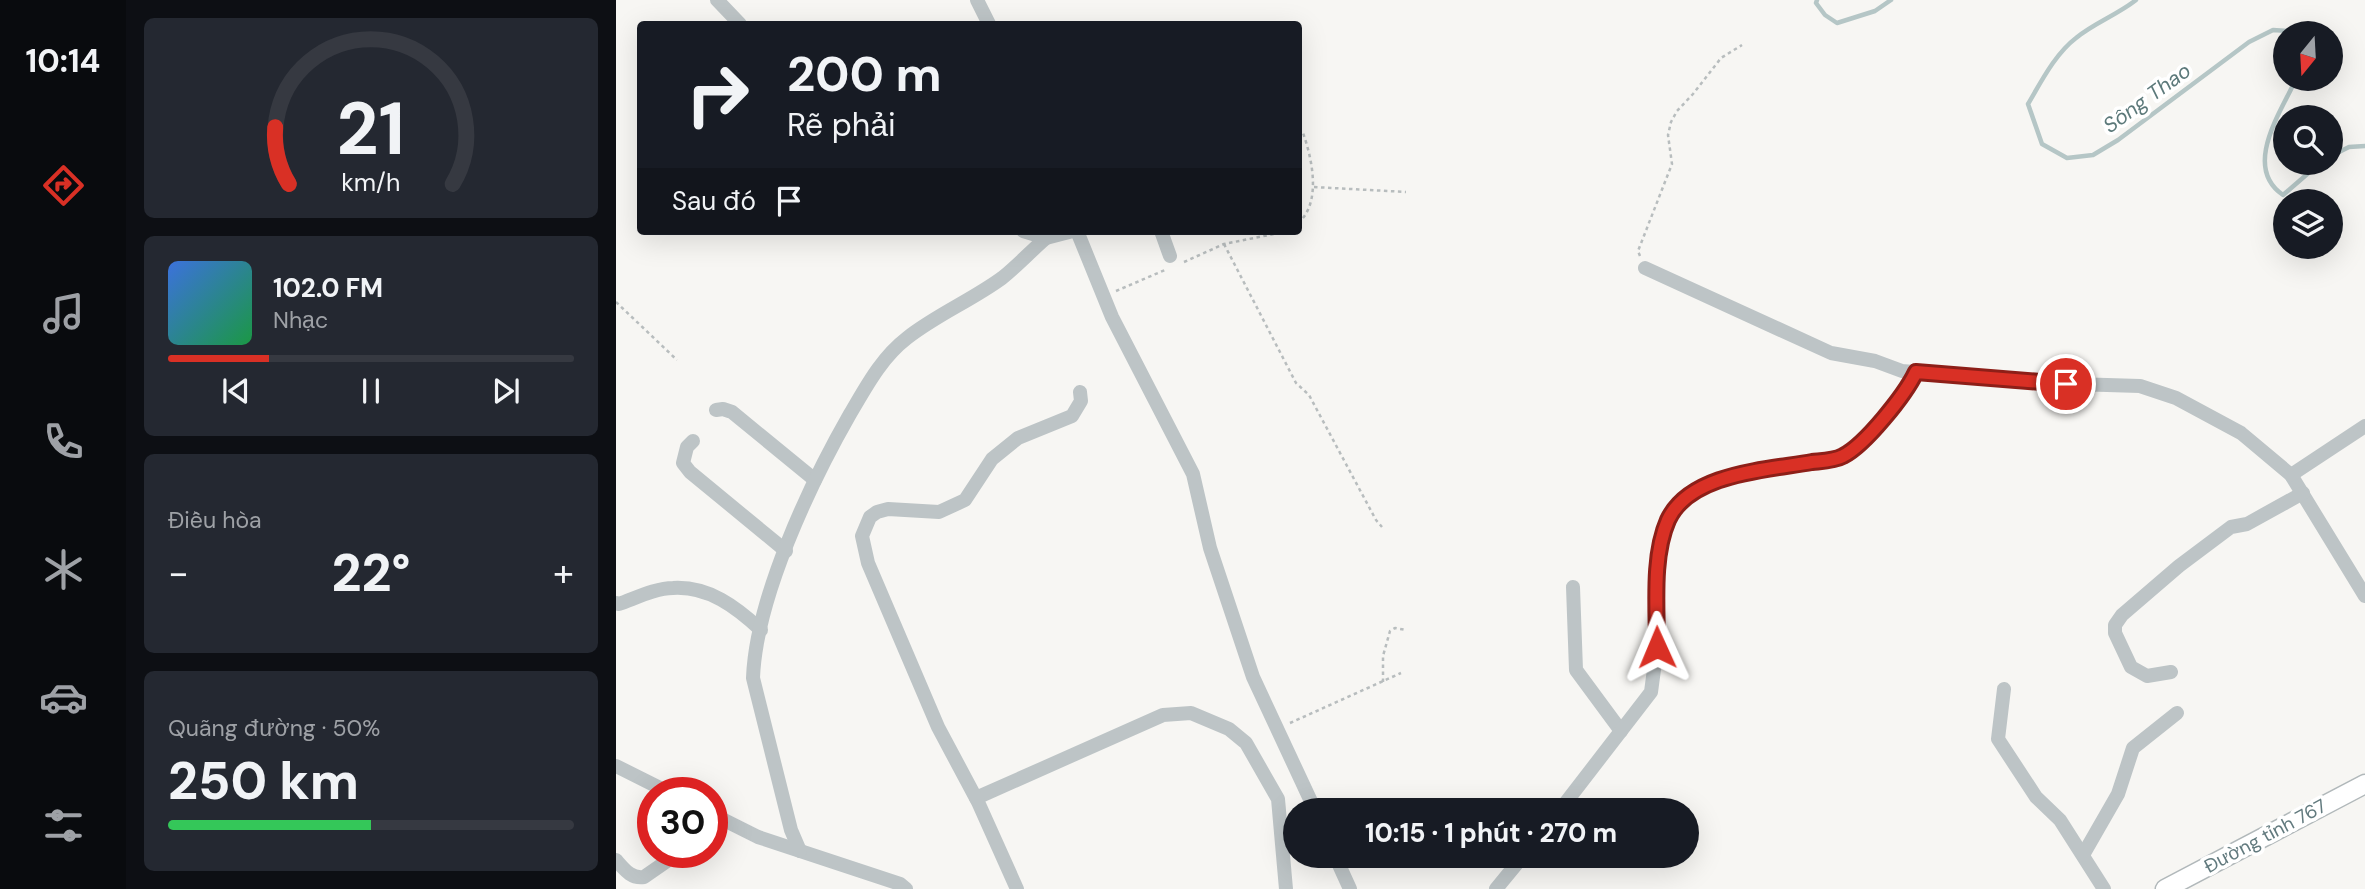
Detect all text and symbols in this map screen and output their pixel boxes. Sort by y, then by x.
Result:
north arrow [2273,21,2343,91]
map controls [2273,21,2343,259]
text: 10:14 [26,40,100,82]
text: 200 m [787,42,942,106]
icon: right [672,49,763,140]
water label: Sông Thao [2097,57,2197,139]
text: 21 [337,82,405,177]
text: Rẽ phải [787,104,896,146]
button: search [2273,105,2343,175]
icon: directions [39,161,88,210]
text: km/h [341,166,401,199]
icon: arrive [770,182,808,220]
text: Sau đó [672,184,756,218]
button: layers [2273,189,2343,259]
text: 102.0 FM [273,271,383,305]
icon: music [39,289,88,338]
text: Nhạc [273,305,328,335]
pin [2036,354,2096,414]
icon: arrive [2047,365,2085,403]
icon: previous [217,372,255,410]
icon: pause [352,372,390,410]
icon: next [487,372,525,410]
icon: phone [39,417,88,466]
text: Điều hòa [168,505,262,535]
text: 22° [331,539,411,607]
icon: climate [39,545,88,594]
text: − [168,548,189,598]
text: + [553,548,574,598]
position arrow [1620,610,1694,684]
icon: car [39,673,88,722]
text: Quãng đường · 50% [168,713,380,743]
text: 250 km [168,747,359,815]
speed limit sign: 30 [637,777,728,868]
street label: Đường tỉnh 767 [2200,793,2330,879]
icon: filters [39,801,88,850]
text: 10:15 · 1 phút · 270 m [1365,816,1617,850]

